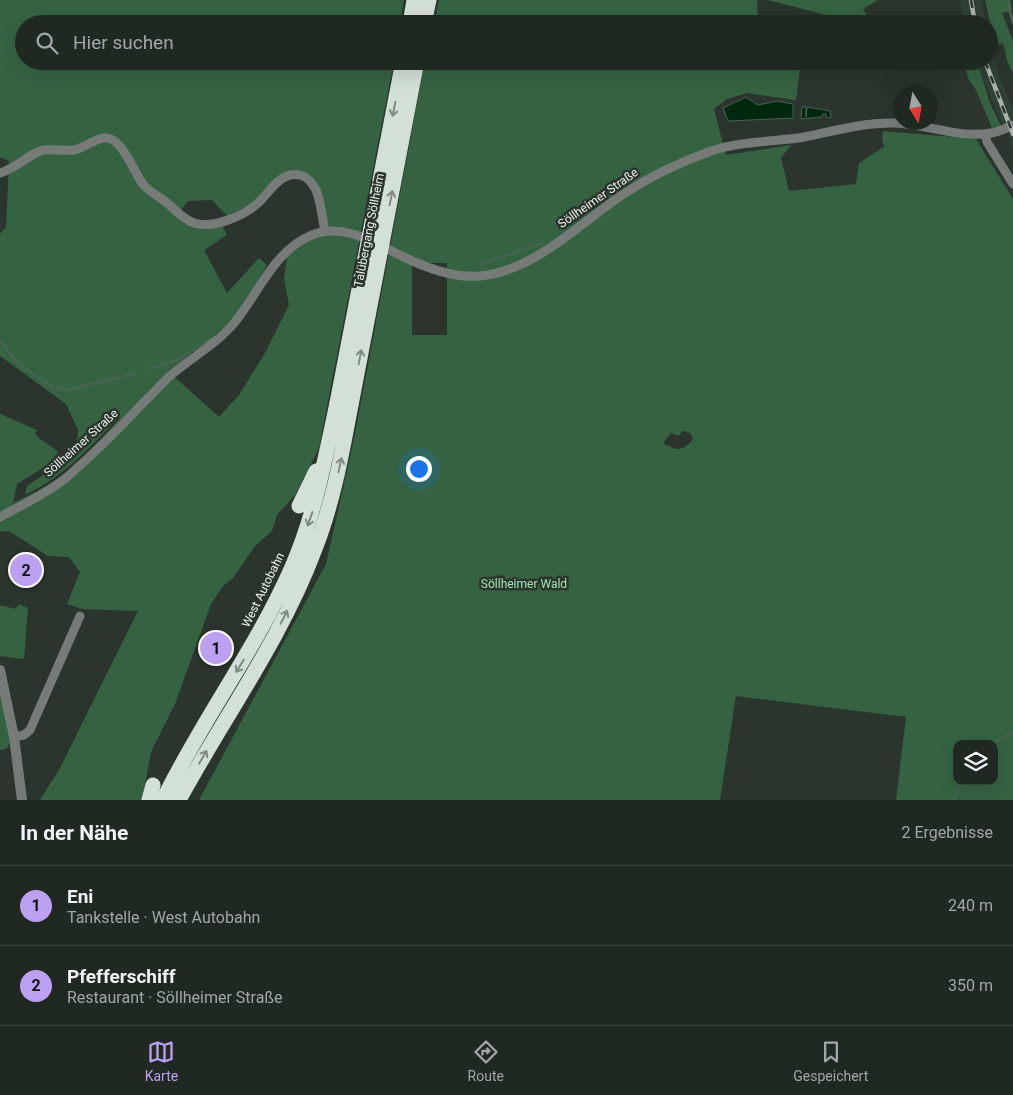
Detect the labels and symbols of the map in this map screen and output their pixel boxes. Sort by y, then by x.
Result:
north arrow [893,85,938,130]
one-way arrow [388,101,398,117]
street label: Söllheimer Straße [555,165,641,231]
street label: Talübergang Söllheim [351,172,387,288]
one-way arrow [386,190,396,206]
one-way arrow [356,350,366,366]
street label: Söllheimer Straße [41,406,121,480]
your location [406,456,432,482]
one-way arrow [336,457,345,473]
one-way arrow [305,511,314,527]
street label: West Autobahn [239,550,287,630]
pin: 2 [10,551,42,589]
park label: Söllheimer Wald [481,577,567,591]
one-way arrow [280,610,289,625]
pin: 1 [200,629,232,667]
one-way arrow [234,658,244,672]
one-way arrow [198,751,208,765]

